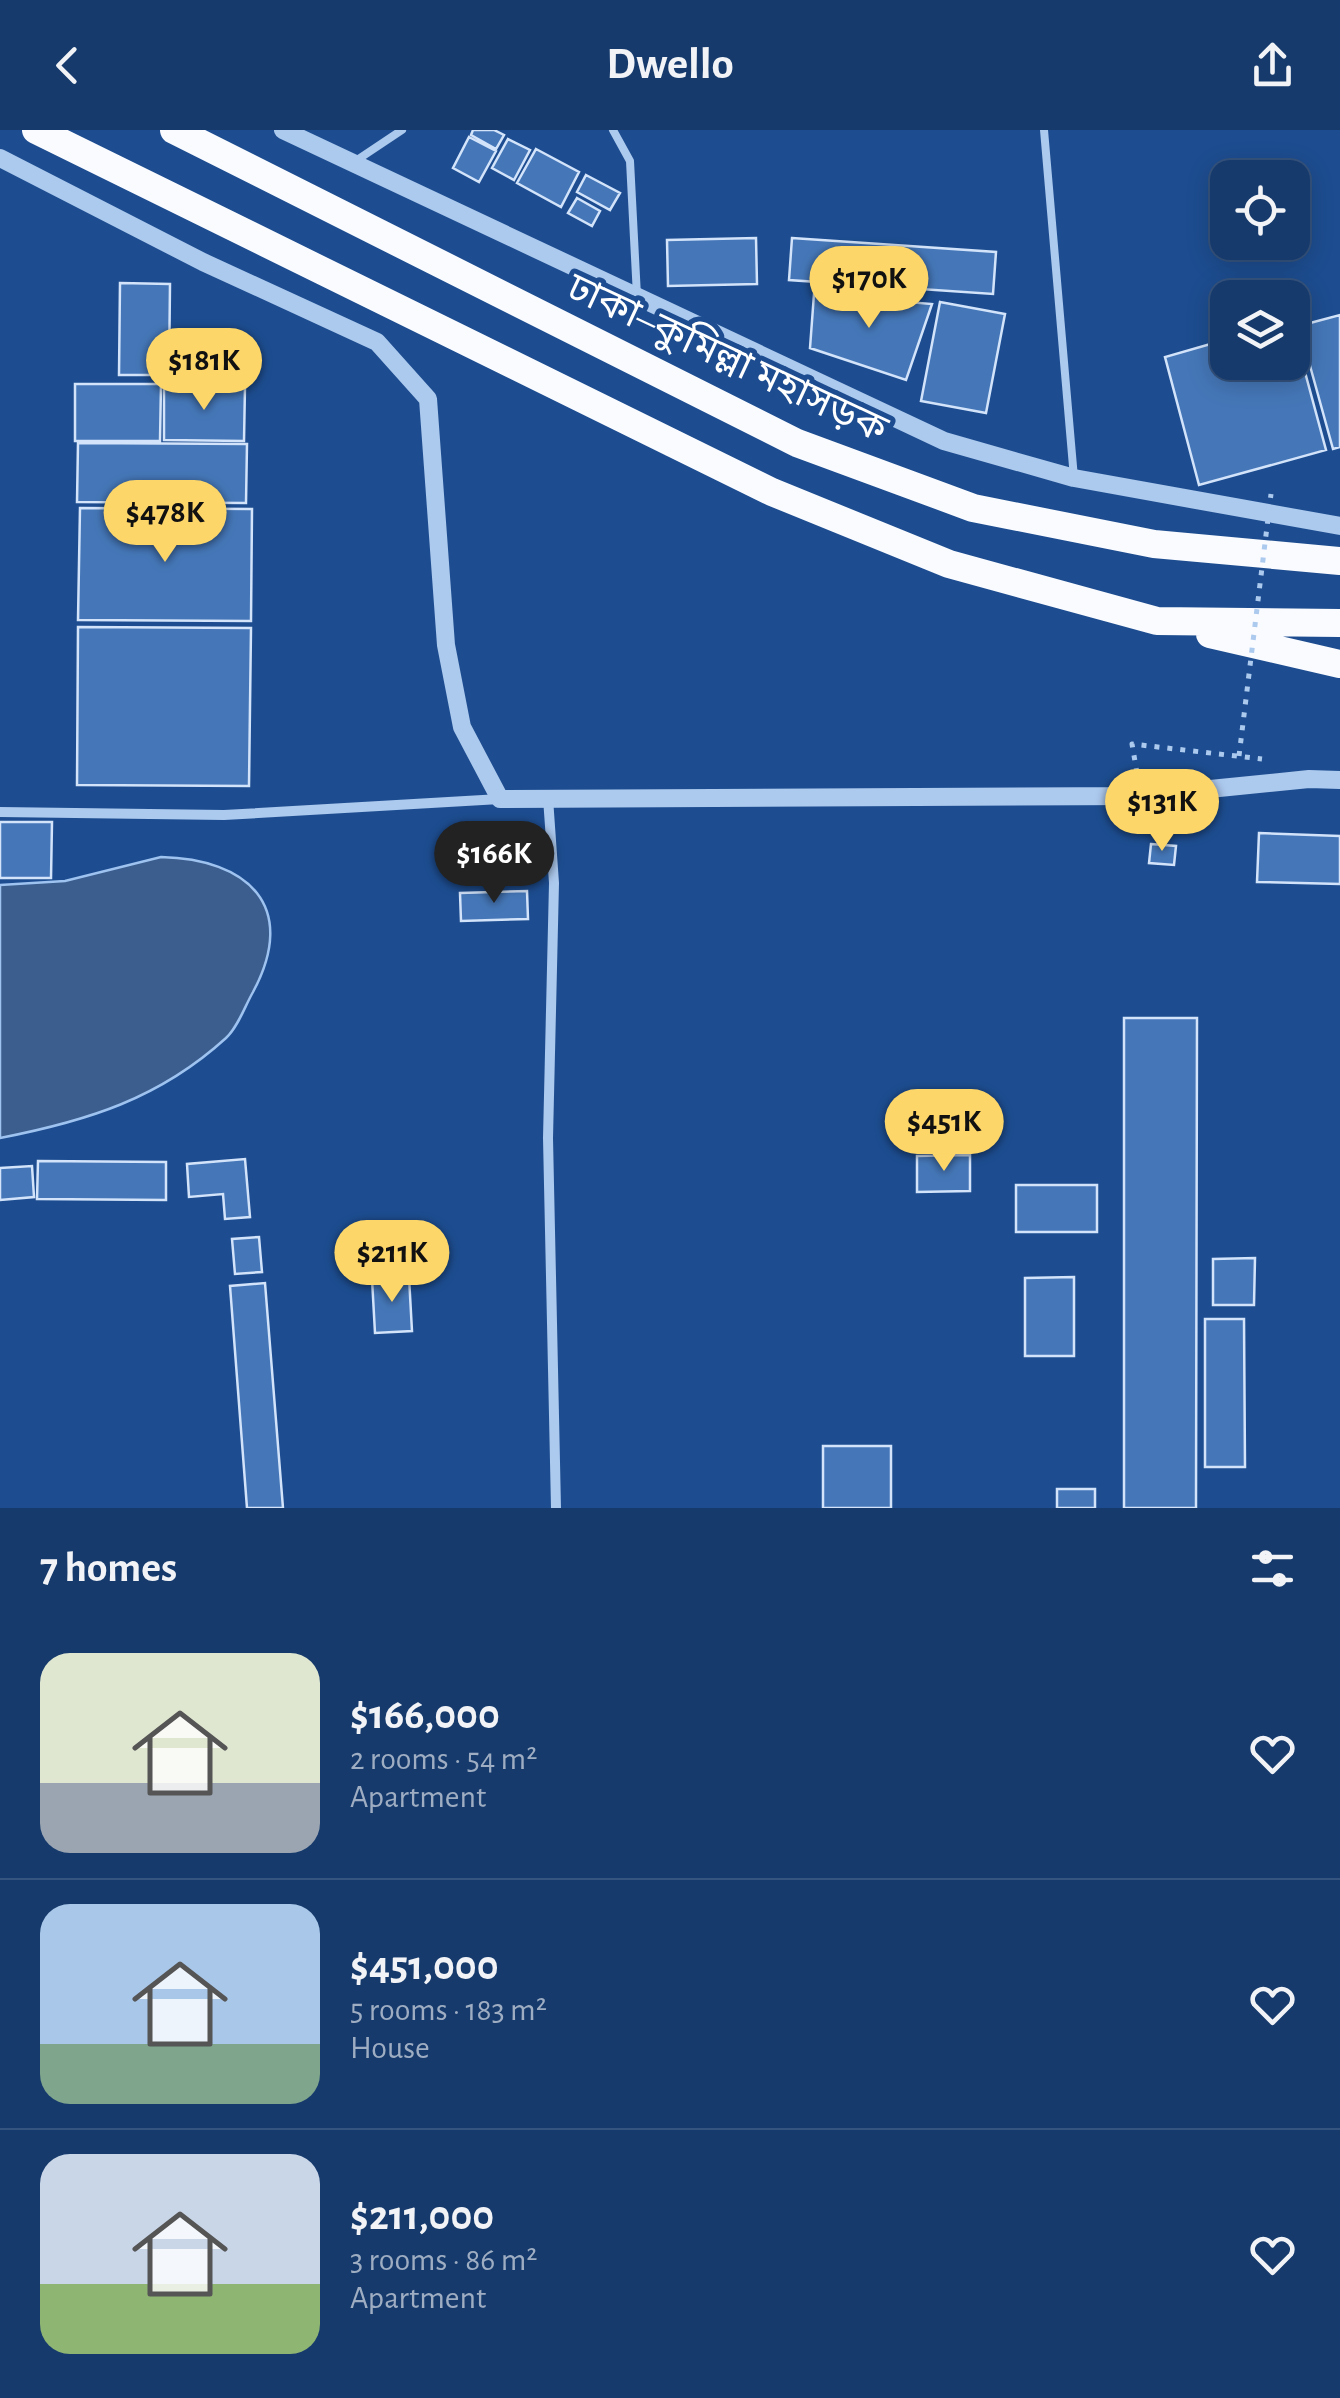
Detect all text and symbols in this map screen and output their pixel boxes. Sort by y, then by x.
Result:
icon: back [40,38,95,93]
icon: share [1245,38,1300,93]
text: Dwello [606,42,734,87]
map controls [1210,160,1310,380]
button: locate [1210,160,1310,260]
pin: $170K [799,246,939,331]
street label: ঢাকা–কুমিল্লা মহাসড়ক [560,262,896,452]
text: $170K [831,262,907,294]
button: layers [1210,280,1310,380]
pin: $181K [134,328,274,413]
text: $181K [168,344,240,376]
pin: $478K [95,480,235,565]
text: $478K [126,496,204,528]
pin: $131K [1092,769,1232,854]
text: $131K [1127,785,1197,817]
pin: $166K [424,821,564,906]
text: $166K [456,837,532,869]
pin: $451K [874,1089,1014,1174]
text: $451K [907,1105,981,1137]
pin: $211K [322,1220,462,1305]
text: $211K [356,1236,428,1268]
icon: filters [1245,1541,1300,1596]
text: 7 homes [40,1547,177,1589]
icon: home [120,1693,240,1813]
text: $166,000 [350,1694,500,1736]
icon: heart [1245,1726,1300,1781]
text: 2 rooms · 54 m² [350,1743,537,1775]
text: Apartment [350,1781,486,1813]
icon: home [120,1944,240,2064]
text: $451,000 [350,1945,499,1987]
icon: heart [1245,1977,1300,2032]
text: 5 rooms · 183 m² [350,1994,547,2026]
text: House [350,2032,430,2064]
icon: home [120,2194,240,2314]
text: $211,000 [350,2195,494,2237]
icon: heart [1245,2227,1300,2282]
text: 3 rooms · 86 m² [350,2244,537,2276]
text: Apartment [350,2282,486,2314]

